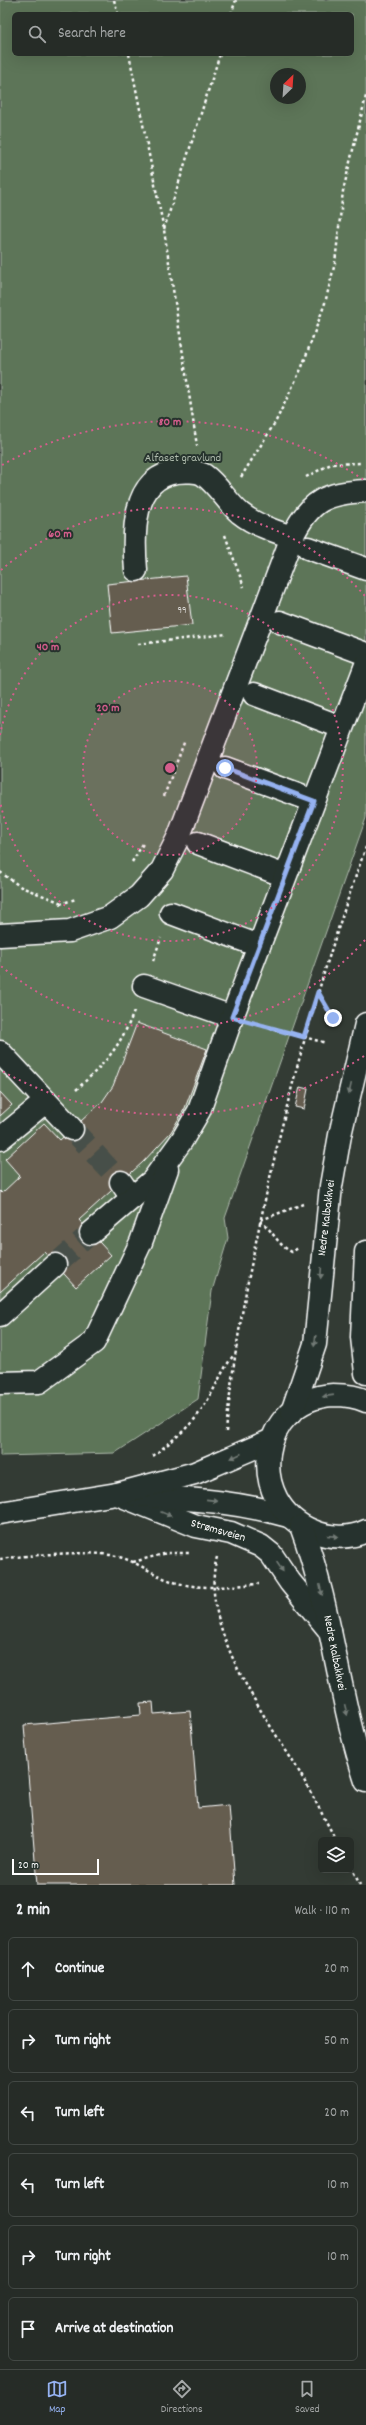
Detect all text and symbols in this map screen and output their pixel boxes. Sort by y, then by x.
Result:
search box [12,12,354,56]
icon: search [26,23,48,45]
text: Search here [58,23,126,45]
north arrow [270,68,306,104]
text: 80 m [159,414,181,431]
park label: Alfaset gravlund [145,450,221,467]
text: 60 m [48,526,72,543]
house number: 99 [177,604,187,618]
text: 40 m [37,639,59,656]
text: 20 m [97,700,119,717]
route start [216,759,234,777]
centre of rings [163,761,177,775]
route end [324,1009,342,1027]
one-way arrow [347,1083,353,1096]
street label: Nedre Kalbakkvei [314,1179,340,1257]
one-way arrow [317,1267,324,1279]
one-way arrow [312,1335,318,1348]
one-way arrow [322,1393,334,1399]
one-way arrow [231,1453,242,1459]
one-way arrow [206,1497,218,1503]
one-way arrow [160,1511,171,1517]
street label: Strømsveien [189,1515,248,1547]
one-way arrow [327,1532,339,1539]
one-way arrow [277,1561,284,1573]
one-way arrow [318,1584,324,1596]
street label: Nedre Kalbakkvei [318,1614,350,1692]
one-way arrow [343,1705,349,1717]
map controls [318,1837,354,1873]
button: layers [318,1837,354,1873]
scale bar [12,1857,99,1876]
text: 20 m [18,1858,39,1874]
text: 2 min [16,1899,50,1923]
text: Walk · 110 m [294,1902,350,1921]
icon: ahead [17,1958,39,1980]
text: Continue [55,1958,104,1980]
text: 20 m [324,1960,349,1979]
icon: right [17,2030,39,2052]
text: Turn right [55,2030,111,2052]
text: 50 m [324,2032,349,2051]
icon: left [17,2102,39,2124]
text: Turn left [55,2102,104,2124]
text: 20 m [324,2104,349,2123]
icon: left [17,2174,39,2196]
text: Turn left [55,2174,104,2196]
text: 10 m [327,2176,349,2195]
icon: right [17,2246,39,2268]
text: Turn right [55,2246,111,2268]
text: 10 m [327,2248,349,2267]
icon: arrive [17,2318,39,2340]
text: Arrive at destination [55,2318,173,2340]
tab: Map [46,2378,68,2418]
tab: Directions [161,2378,203,2418]
tab: Saved [295,2378,320,2418]

